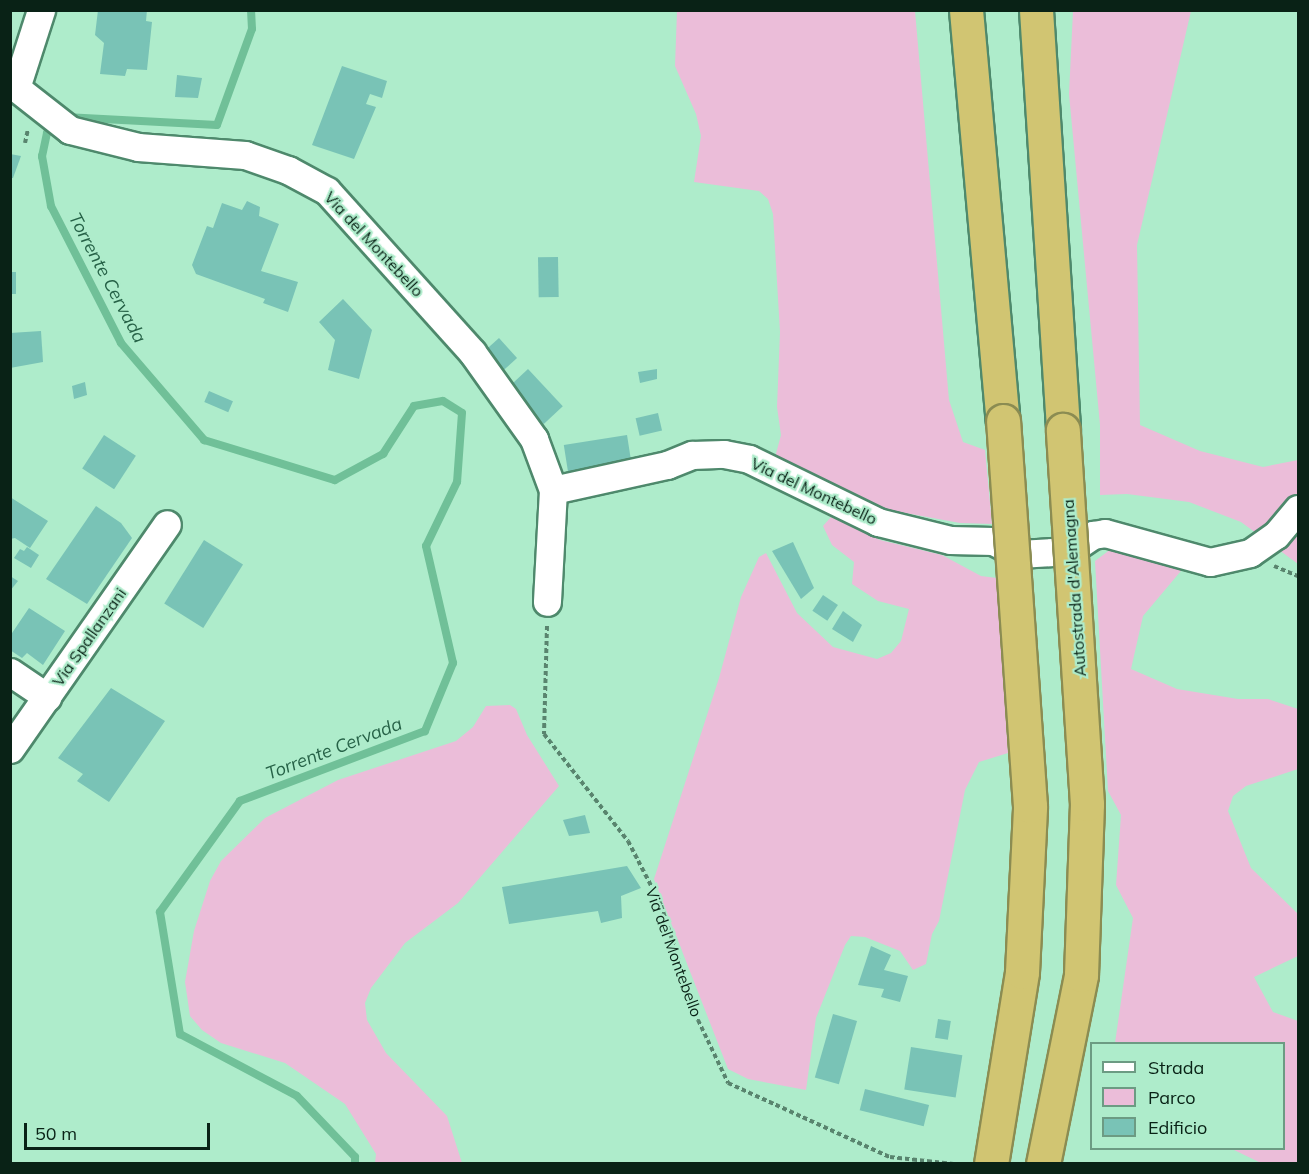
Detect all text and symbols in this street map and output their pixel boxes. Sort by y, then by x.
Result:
street label: Via del Montebello [320,188,428,300]
water label: Torrente Cervada [64,209,150,347]
street label: Via del Montebello [748,453,880,529]
street label: Autostrada d'Alemagna [1058,499,1090,677]
street label: Via Spallanzani [48,584,130,690]
water label: Torrente Cervada [263,713,405,785]
street label: Via del Montebello [642,885,706,1019]
legend [1090,1042,1285,1150]
text: Strada [1148,1056,1204,1079]
text: Parco [1148,1086,1196,1109]
scale bar [27,1111,213,1149]
text: Edificio [1148,1116,1207,1139]
text: 50 m [35,1122,77,1145]

